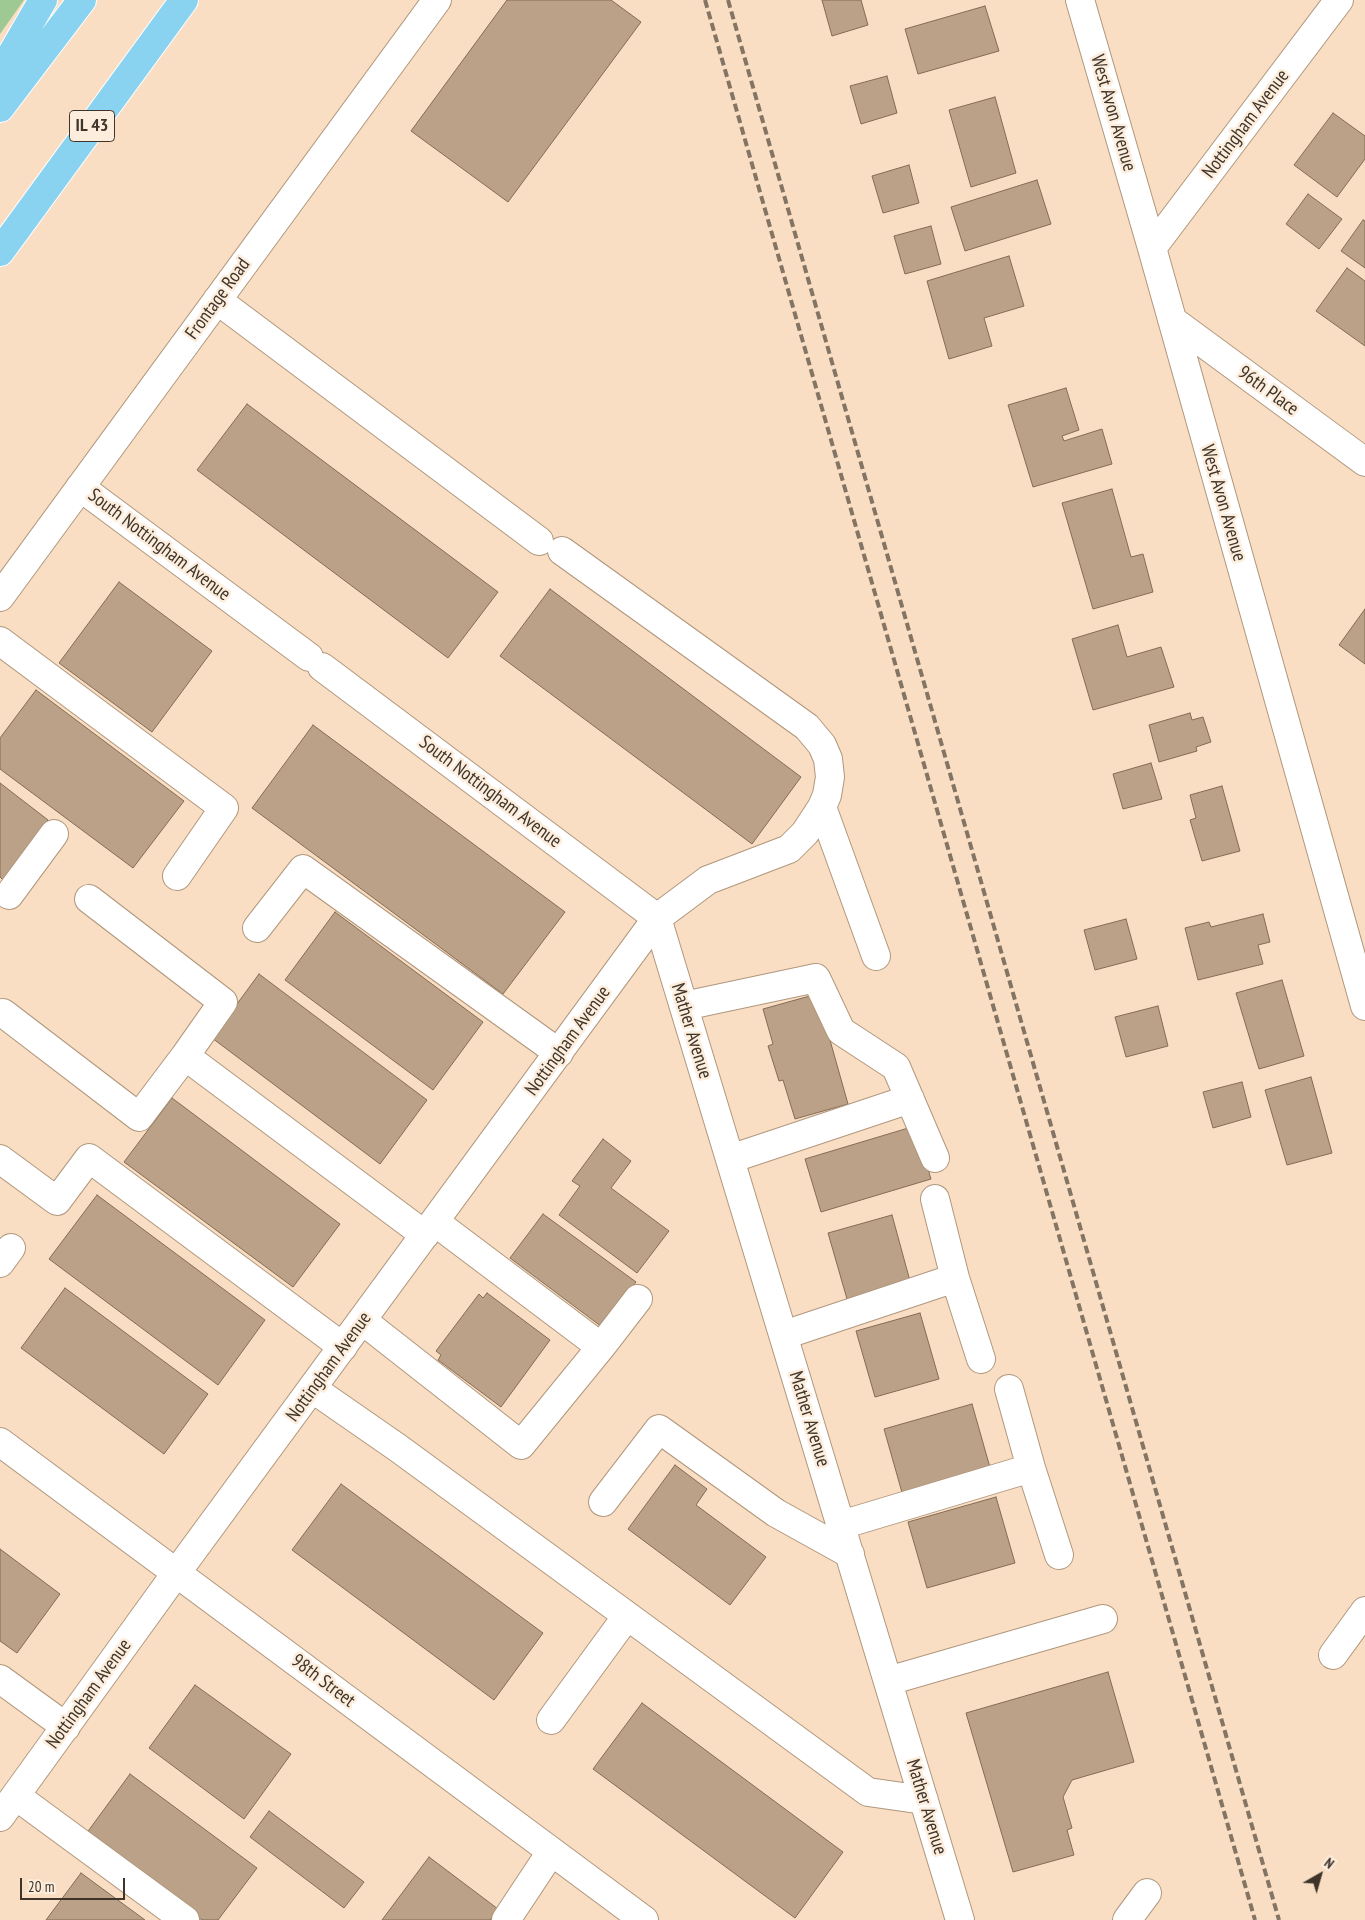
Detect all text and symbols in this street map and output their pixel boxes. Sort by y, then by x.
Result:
street label: West Avon Avenue [1086,52,1140,174]
street label: Nottingham Avenue [1198,65,1294,183]
road number: IL 43 [70,110,114,142]
street label: Frontage Road [181,254,255,344]
street label: 96th Place [1233,361,1303,421]
street label: West Avon Avenue [1196,442,1250,564]
street label: South Nottingham Avenue [83,484,235,606]
street label: South Nottingham Avenue [414,731,566,853]
street label: Mather Avenue [666,981,716,1081]
street label: Nottingham Avenue [521,982,615,1100]
street label: Nottingham Avenue [282,1308,376,1426]
street label: Mather Avenue [784,1369,834,1469]
street label: Nottingham Avenue [42,1635,136,1753]
street label: 98th Street [287,1650,359,1712]
street label: Mather Avenue [901,1757,951,1857]
north arrow [1295,1850,1345,1900]
text: N [1321,1854,1338,1873]
scale bar [22,1868,128,1900]
text: 20 m [28,1877,54,1896]

